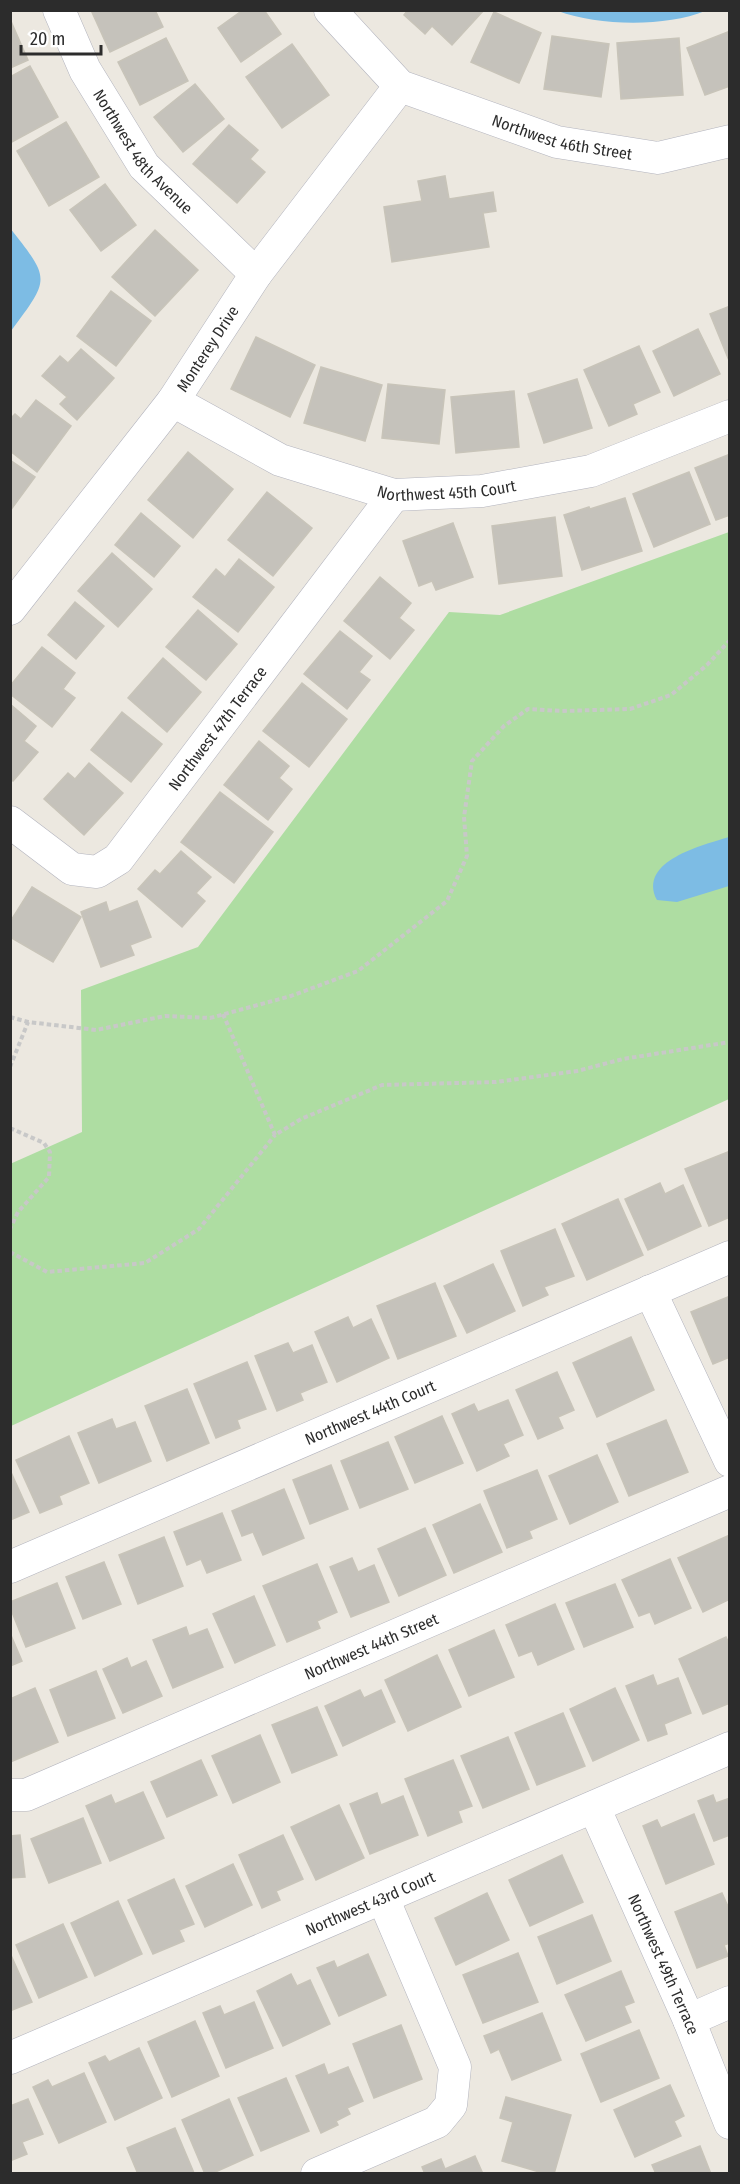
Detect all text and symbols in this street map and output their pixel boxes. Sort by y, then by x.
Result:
scale bar [21,18,100,56]
text: 20 m [30,28,65,50]
street label: Northwest 48th Avenue [90,86,197,218]
street label: Northwest 46th Street [490,110,634,163]
street label: Monterey Drive [172,302,242,395]
street label: Northwest 45th Court [375,475,518,504]
street label: Northwest 47th Terrace [164,662,270,794]
street label: Northwest 44th Court [302,1375,439,1448]
street label: Northwest 44th Street [301,1608,442,1683]
street label: Northwest 43rd Court [302,1866,438,1939]
street label: Northwest 49th Terrace [624,1891,703,2037]

